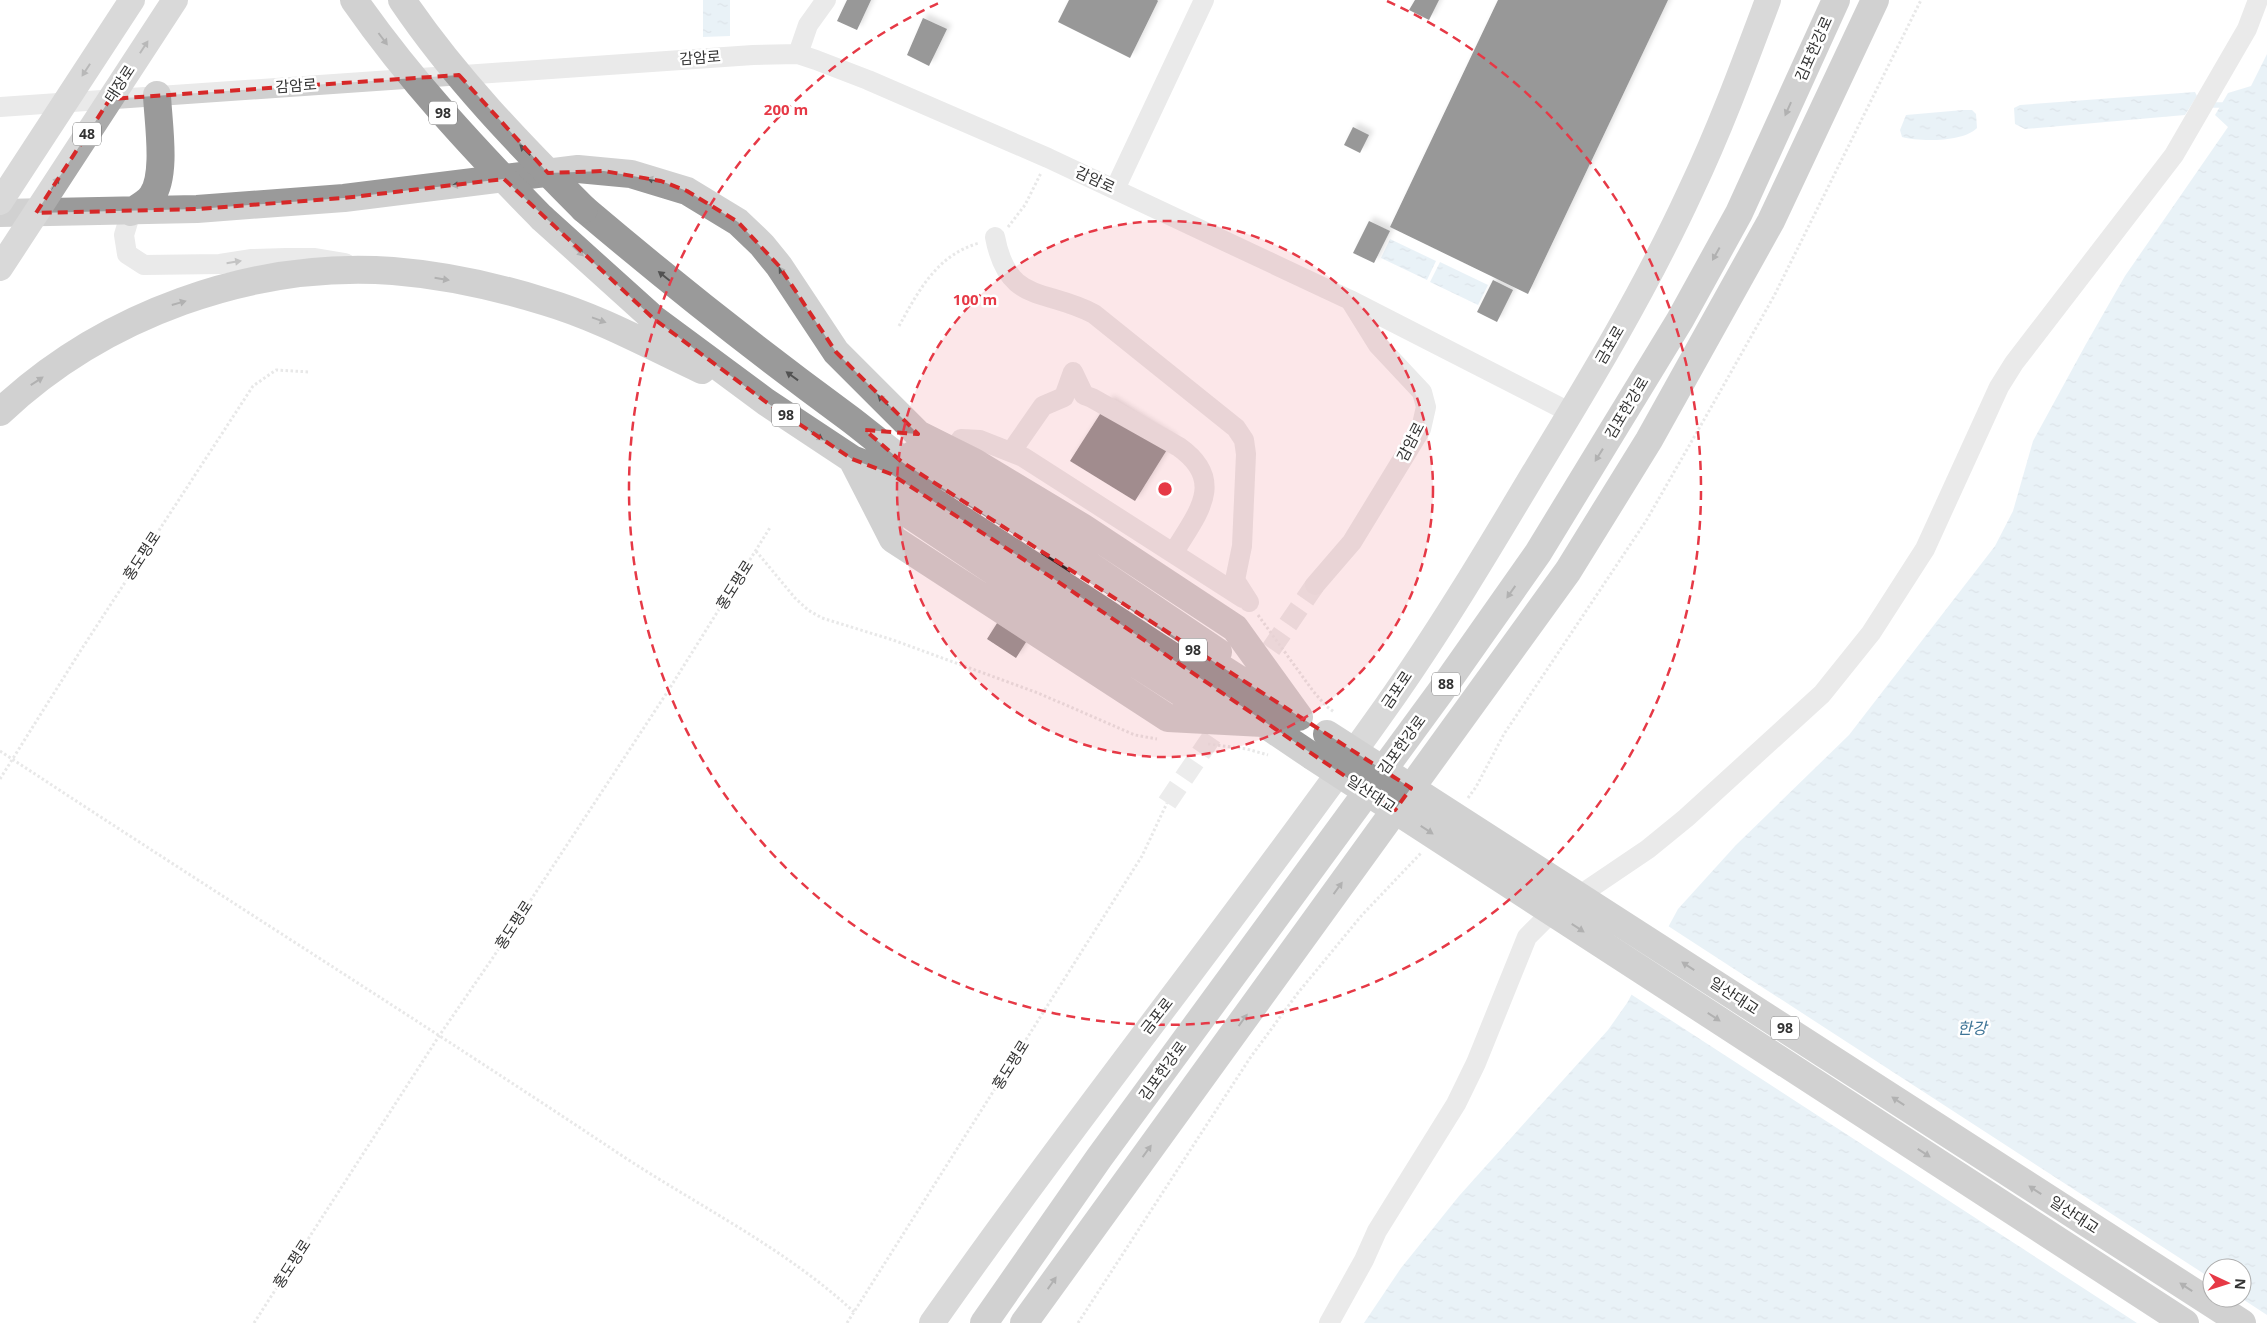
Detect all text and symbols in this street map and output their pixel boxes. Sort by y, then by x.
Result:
street label: 김포한강로 [1790,13,1836,84]
one-way arrow [377,32,388,45]
one-way arrow [139,40,149,54]
street label: 감암로 [679,46,721,68]
street label: 태장로 [99,61,139,106]
one-way arrow [81,63,91,77]
street label: 감암로 [275,74,317,96]
text: 200 m [764,99,808,119]
road number: 98 [429,102,457,125]
one-way arrow [1784,102,1792,116]
road number: 48 [73,122,101,146]
one-way arrow [519,144,531,156]
street label: 감암로 [1072,161,1118,197]
one-way arrow [51,176,60,190]
one-way arrow [647,176,662,184]
one-way arrow [450,181,466,189]
one-way arrow [571,245,583,257]
one-way arrow [1712,247,1720,262]
one-way arrow [226,258,242,266]
one-way arrow [778,266,788,279]
one-way arrow [658,270,671,281]
one-way arrow [434,275,450,283]
text: 100 m [953,289,997,309]
one-way arrow [171,299,186,307]
one-way arrow [591,317,606,324]
street label: 금포로 [1590,322,1628,367]
one-way arrow [785,371,799,381]
street label: 김포한강로 [1600,373,1652,442]
one-way arrow [30,376,43,385]
one-way arrow [877,394,889,406]
road number: 98 [772,404,800,426]
street label: 감암로 [1392,419,1428,465]
one-way arrow [810,431,824,440]
one-way arrow [1594,448,1604,462]
centre of rings [1156,480,1174,498]
street label: 홍도평로 [118,527,165,584]
street label: 홍도평로 [711,556,757,613]
one-way arrow [1506,585,1516,598]
road number: 98 [1179,638,1207,662]
street label: 금포로 [1376,667,1416,712]
road number: 88 [1432,672,1460,696]
street label: 김포한강로 [1373,711,1430,778]
street label: 일산대교 [1343,770,1400,817]
one-way arrow [1420,825,1433,835]
one-way arrow [1333,881,1343,895]
street label: 홍도평로 [490,896,537,953]
one-way arrow [1571,923,1585,933]
one-way arrow [1681,961,1695,971]
street label: 일산대교 [1706,972,1763,1019]
street label: 금포로 [1136,993,1177,1038]
one-way arrow [1707,1012,1721,1021]
one-way arrow [1237,1013,1247,1026]
road number: 98 [1771,1016,1799,1040]
water label: 한강 [1957,1017,1989,1039]
street label: 홍도평로 [987,1036,1033,1093]
street label: 김포한강로 [1134,1037,1191,1104]
one-way arrow [1892,1097,1905,1106]
one-way arrow [1142,1144,1152,1158]
one-way arrow [1917,1148,1930,1158]
one-way arrow [2028,1185,2041,1194]
street label: 일산대교 [2046,1191,2103,1238]
street label: 홍도평로 [268,1235,315,1292]
north arrow [2202,1258,2252,1308]
one-way arrow [1047,1276,1057,1289]
text: N [2231,1278,2250,1290]
one-way arrow [2179,1282,2193,1292]

